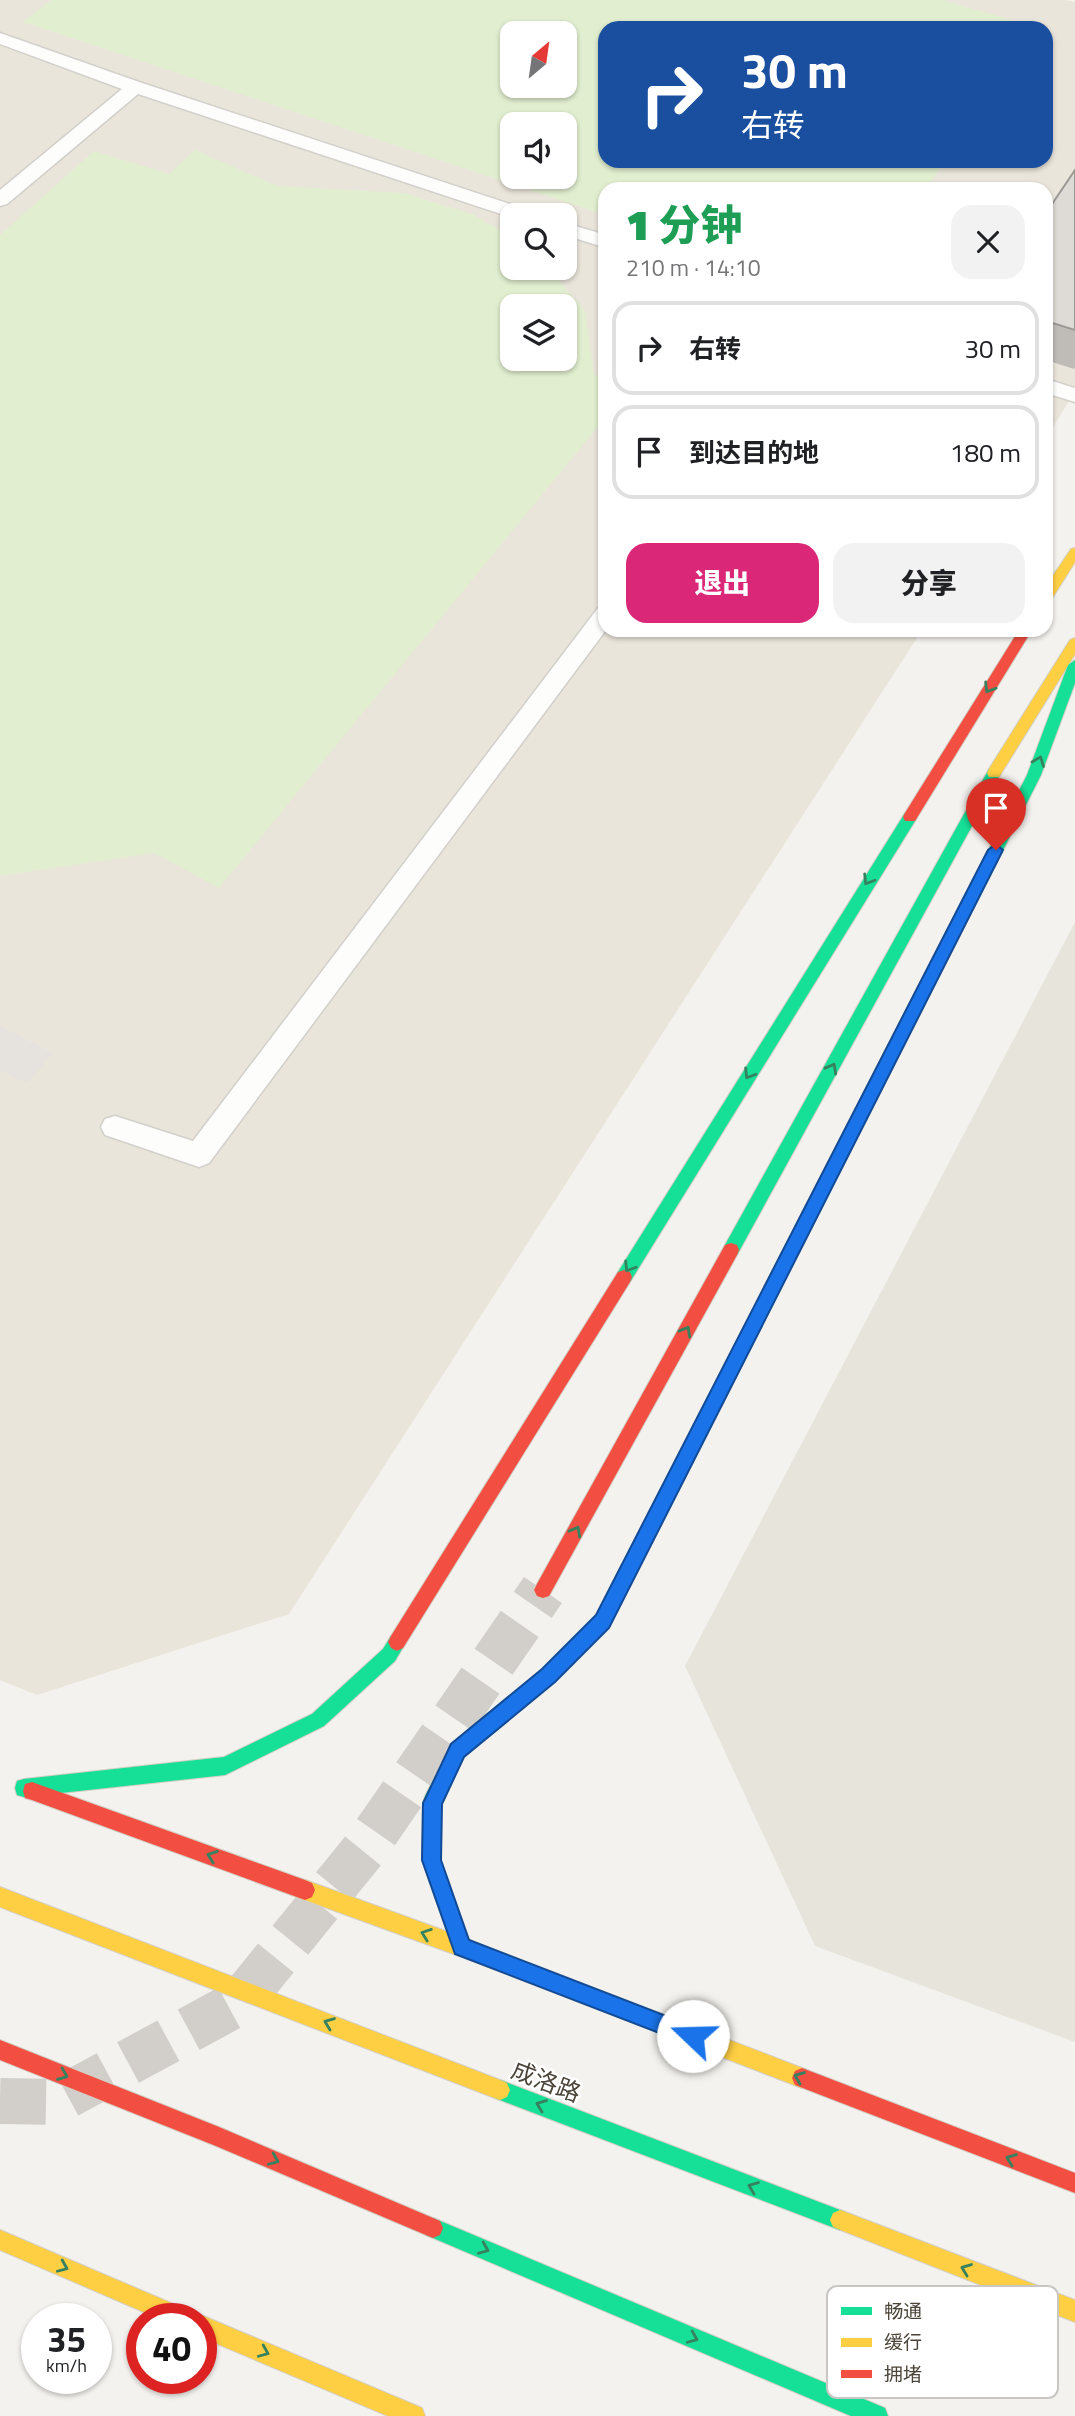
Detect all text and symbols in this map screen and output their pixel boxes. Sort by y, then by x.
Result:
north arrow [500,21,578,98]
map controls [500,21,577,371]
text: 30 m [741,32,848,107]
icon: right [626,49,717,140]
text: 右转 [741,101,805,149]
button: sound [500,112,577,189]
text: 1 分钟 [626,192,742,256]
button: search [500,203,577,280]
button: close [951,205,1025,279]
text: 210 m · 14:10 [626,250,761,285]
button: layers [500,294,577,371]
icon: right [630,329,668,367]
text: 右转 [689,329,741,368]
text: 30 m [964,329,1021,368]
icon: arrive [630,433,668,471]
text: 到达目的地 [689,433,819,472]
text: 180 m [950,433,1021,472]
button: 退出 [626,543,819,623]
button: 分享 [833,543,1025,623]
one-way arrow [984,680,997,693]
one-way arrow [1030,756,1044,768]
pin [966,778,1026,850]
icon: arrive [977,789,1015,827]
one-way arrow [864,873,877,886]
one-way arrow [824,1063,837,1075]
one-way arrow [744,1066,757,1079]
one-way arrow [624,1260,637,1273]
one-way arrow [678,1326,691,1339]
one-way arrow [568,1525,581,1538]
one-way arrow [207,1851,219,1865]
one-way arrow [421,1928,433,1942]
position arrow [656,1999,730,2073]
one-way arrow [323,2018,335,2032]
street label: 成洛路 [506,2051,586,2111]
one-way arrow [57,2066,69,2080]
one-way arrow [793,2071,805,2085]
one-way arrow [535,2099,548,2113]
one-way arrow [267,2152,279,2166]
one-way arrow [1006,2153,1018,2167]
one-way arrow [748,2181,760,2195]
one-way arrow [476,2241,489,2255]
one-way arrow [56,2259,68,2273]
one-way arrow [960,2263,972,2277]
legend [827,2286,1058,2398]
text: 畅通 [884,2296,922,2325]
speed limit sign: 40 [126,2303,217,2394]
text: 35 [47,2312,86,2366]
text: 缓行 [884,2327,922,2356]
one-way arrow [686,2330,698,2344]
one-way arrow [257,2344,269,2358]
text: km/h [46,2352,87,2379]
text: 拥堵 [884,2359,922,2388]

